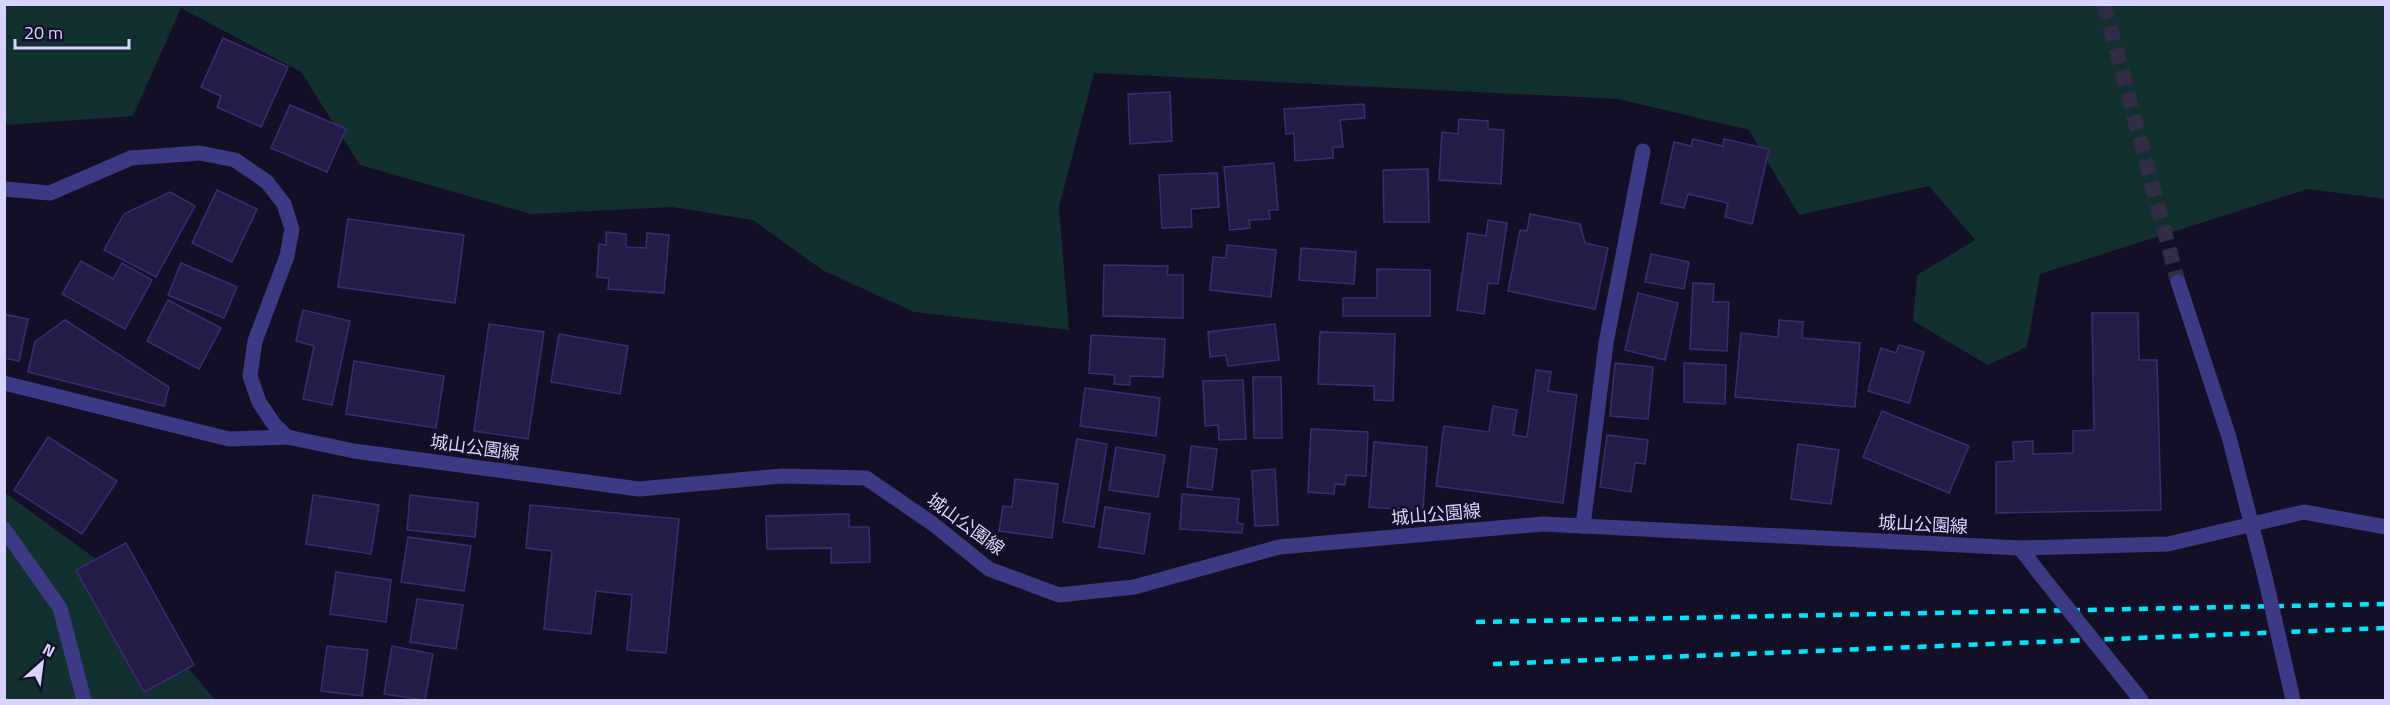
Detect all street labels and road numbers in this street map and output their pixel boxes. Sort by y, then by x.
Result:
street label: 城山公園線 [429,427,521,467]
street label: 城山公園線 [922,487,1010,561]
street label: 城山公園線 [1390,497,1482,531]
street label: 城山公園線 [1877,508,1969,540]

